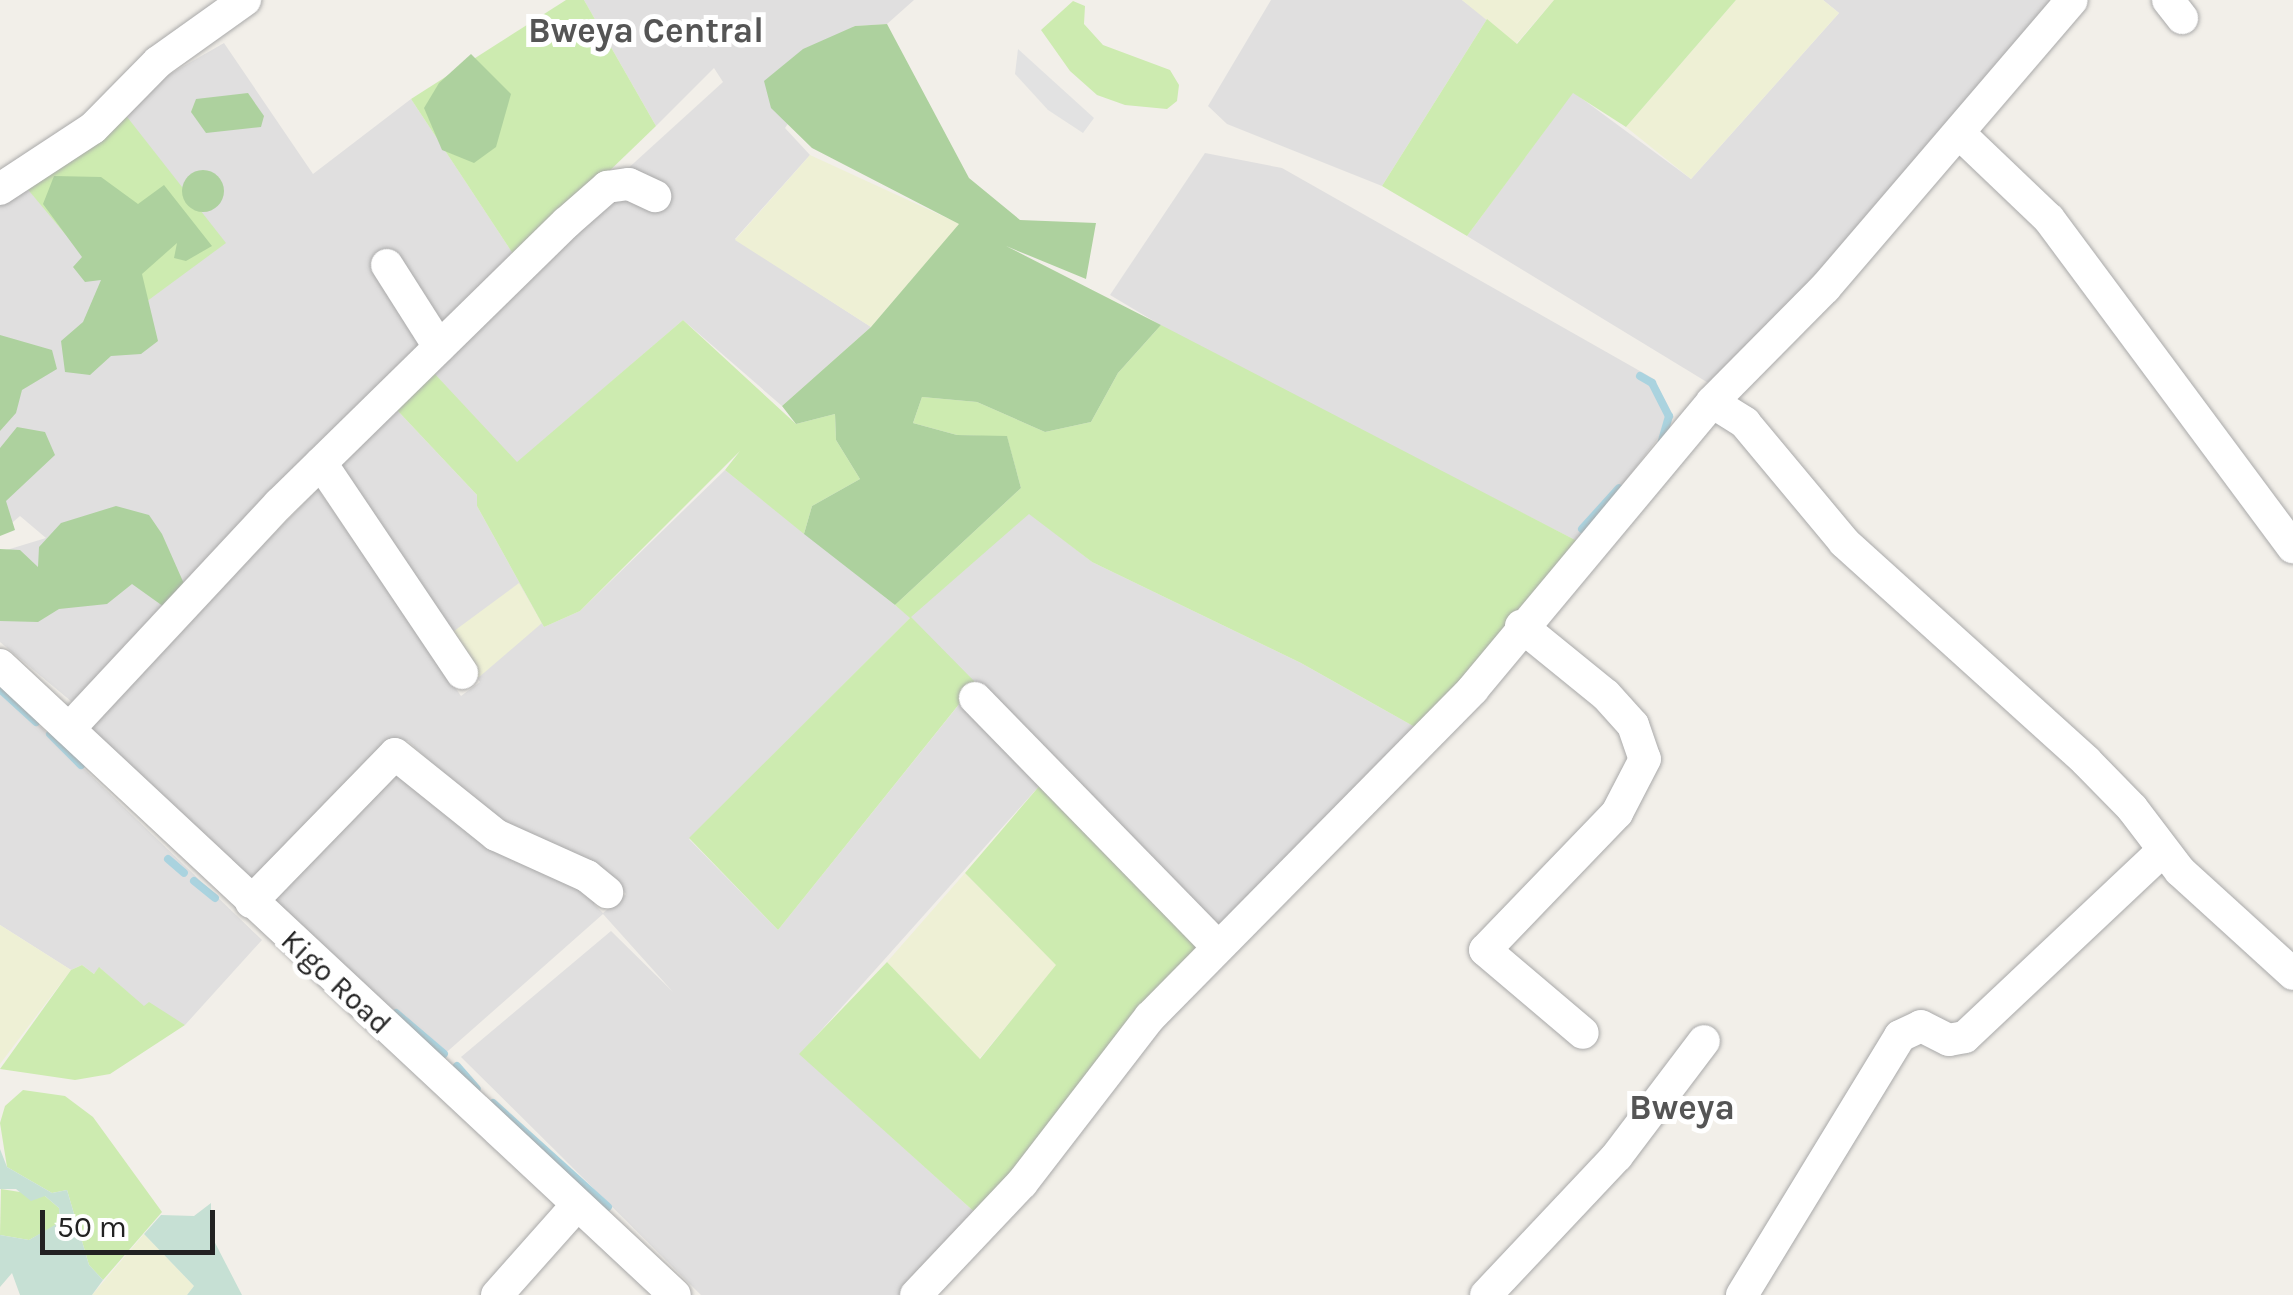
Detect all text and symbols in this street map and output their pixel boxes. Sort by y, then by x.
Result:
district label: Bweya Central [528,10,764,52]
street label: Kigo Road [274,922,398,1042]
district label: Bweya [1629,1087,1735,1129]
scale bar [45,1190,220,1252]
text: 50 m [57,1209,127,1245]

